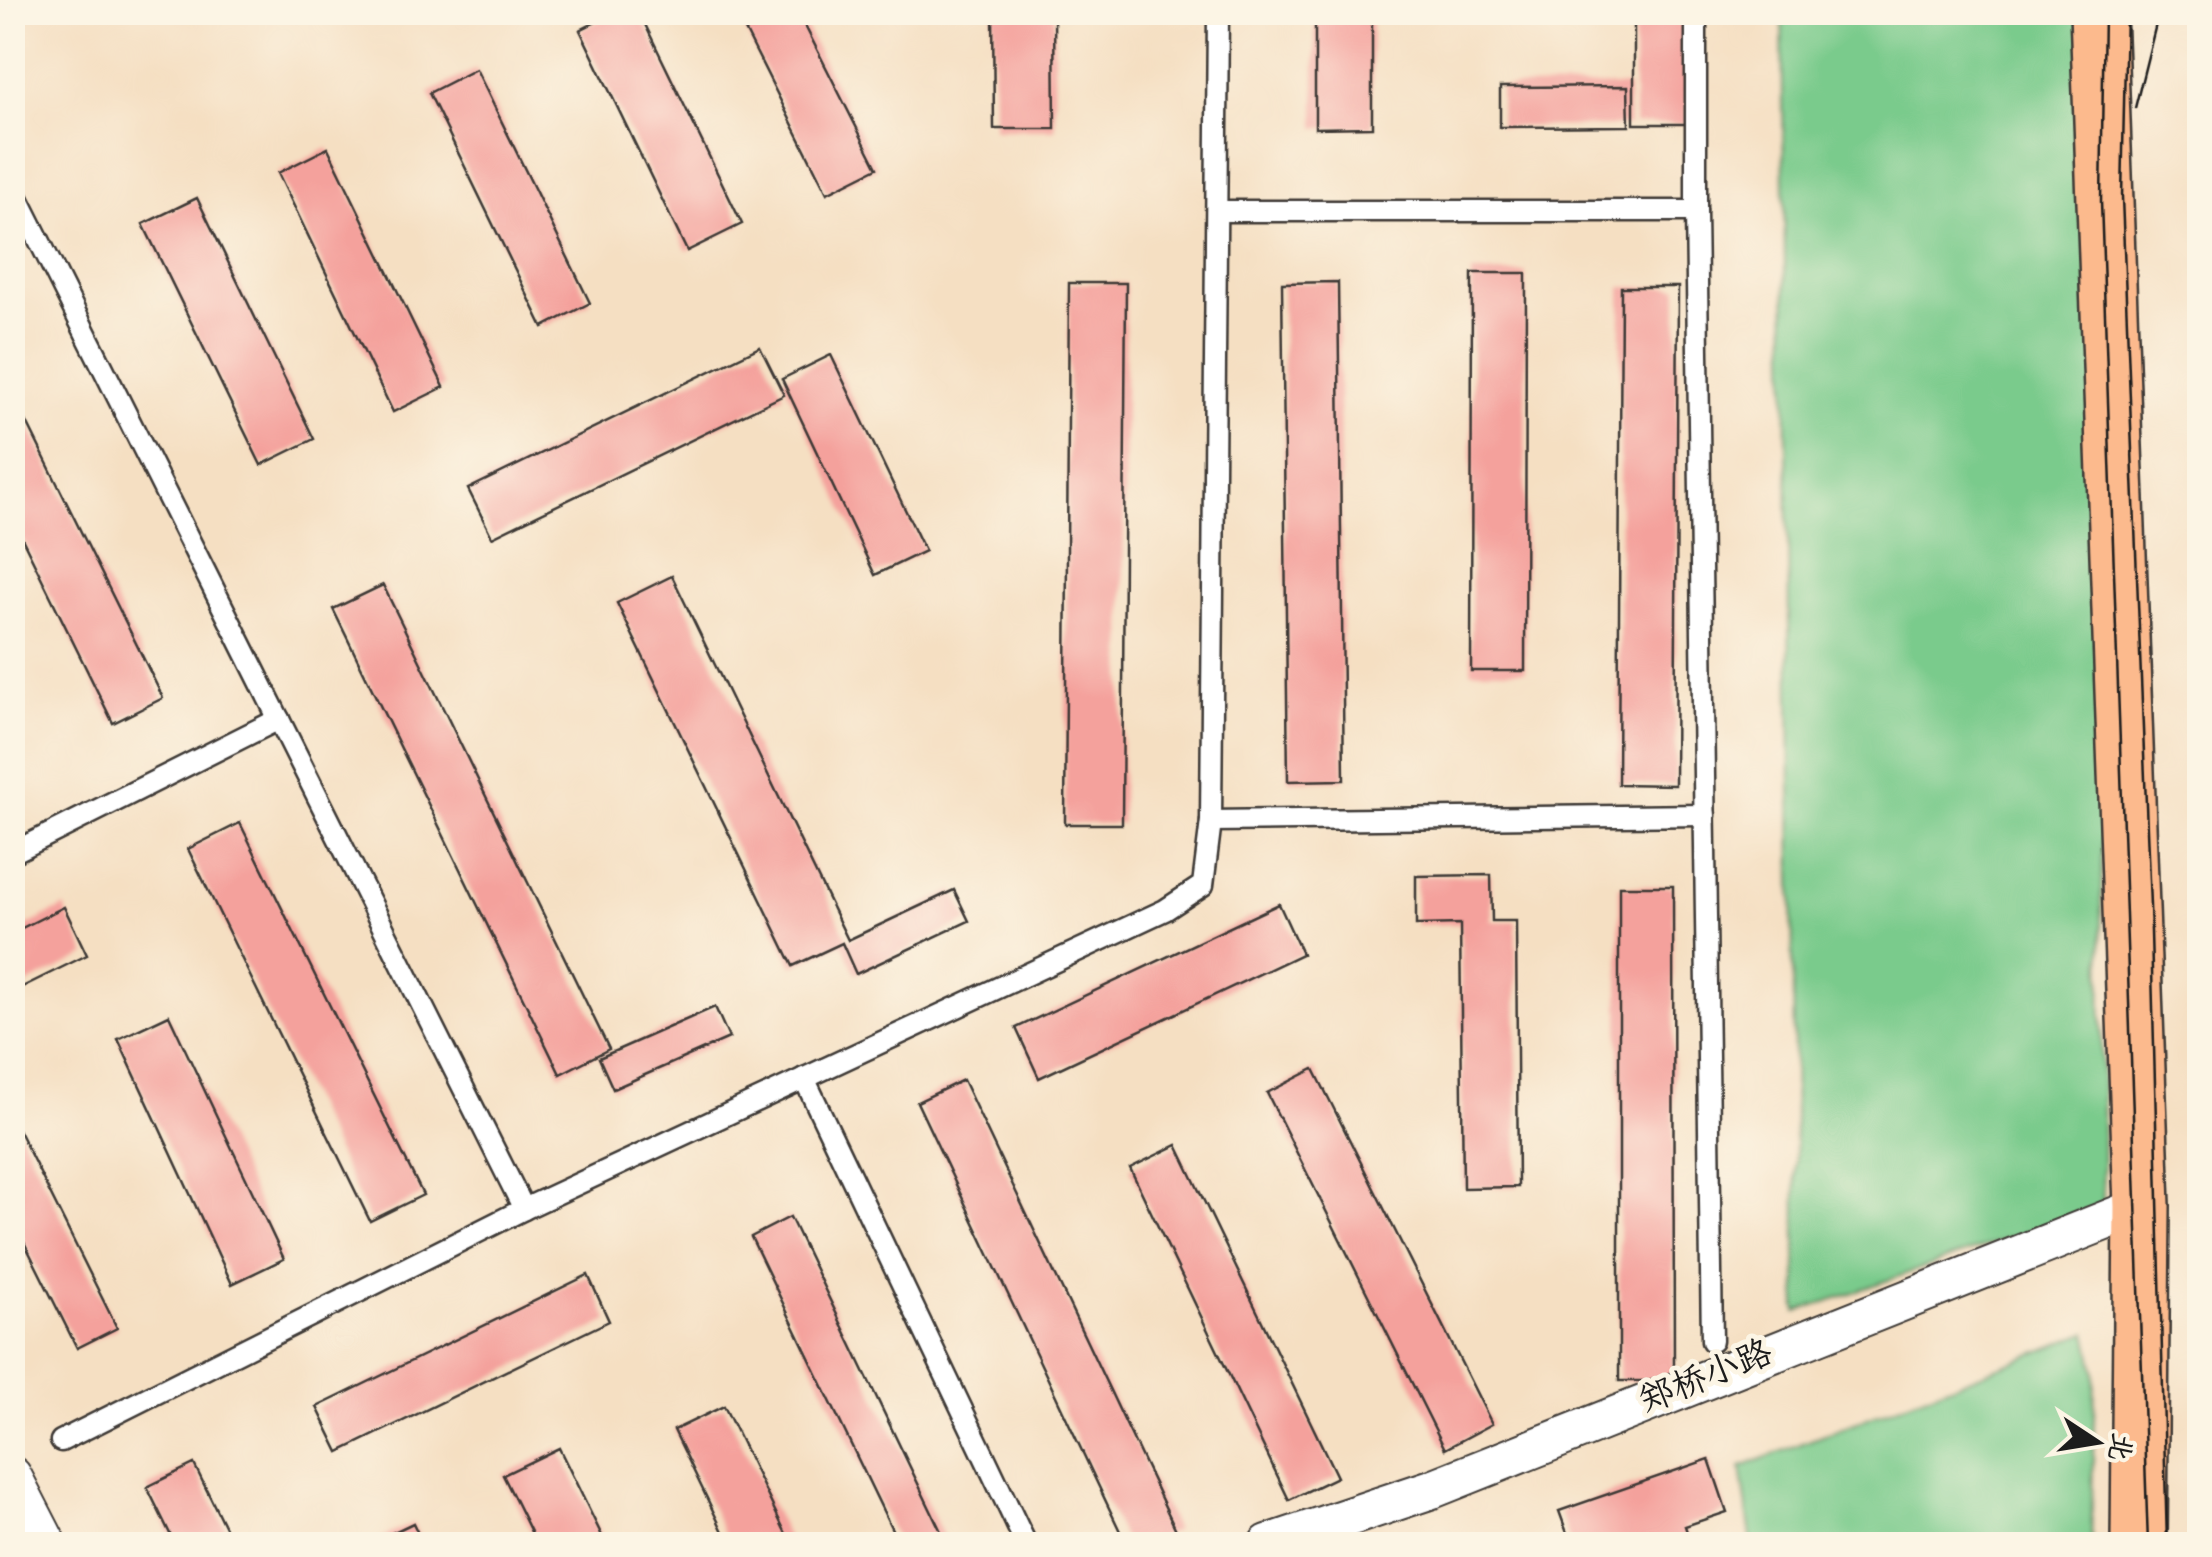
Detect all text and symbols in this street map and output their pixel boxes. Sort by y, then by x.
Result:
street label: 郑桥小路 [1633,1331,1781,1429]
north arrow [2047,1392,2147,1492]
text: 北 [2094,1428,2139,1464]

